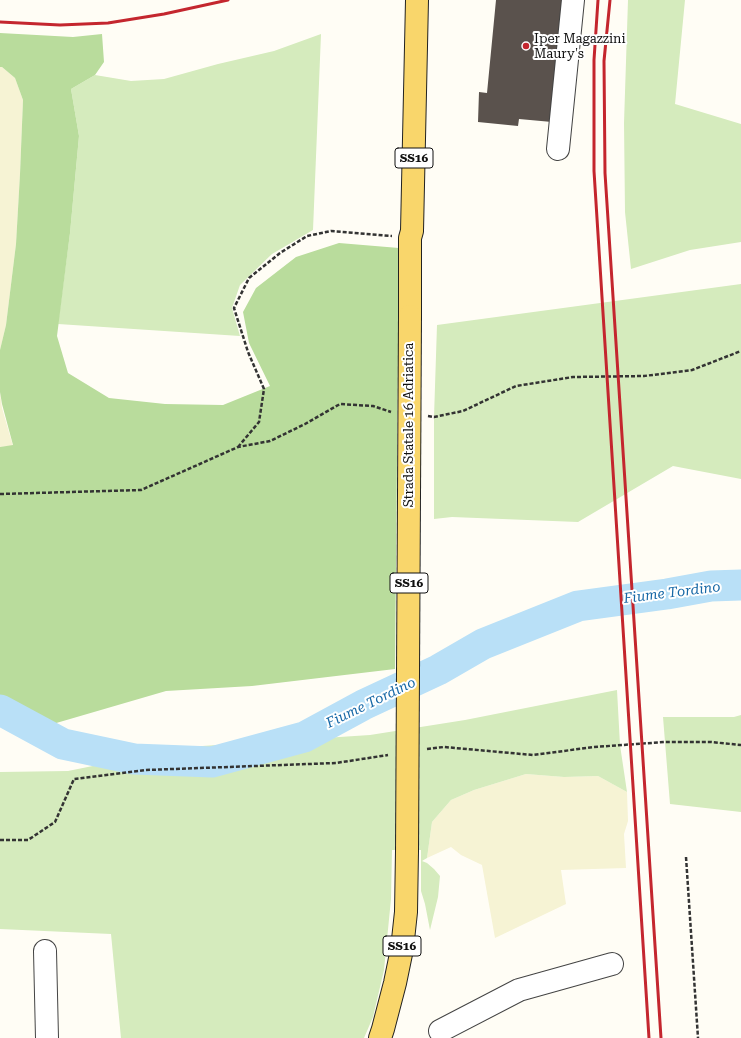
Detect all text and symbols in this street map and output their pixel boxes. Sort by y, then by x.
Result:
place label: Iper Magazzini Maury's [534,31,626,62]
marker: Iper Magazzini Maury's [521,41,531,51]
road number: SS16 [395,148,433,168]
street label: Strada Statale 16 Adriatica [401,343,417,507]
road number: SS16 [390,573,428,593]
water label: Fiume Tordino [623,579,721,607]
water label: Fiume Tordino [324,674,418,732]
road number: SS16 [383,936,421,956]

